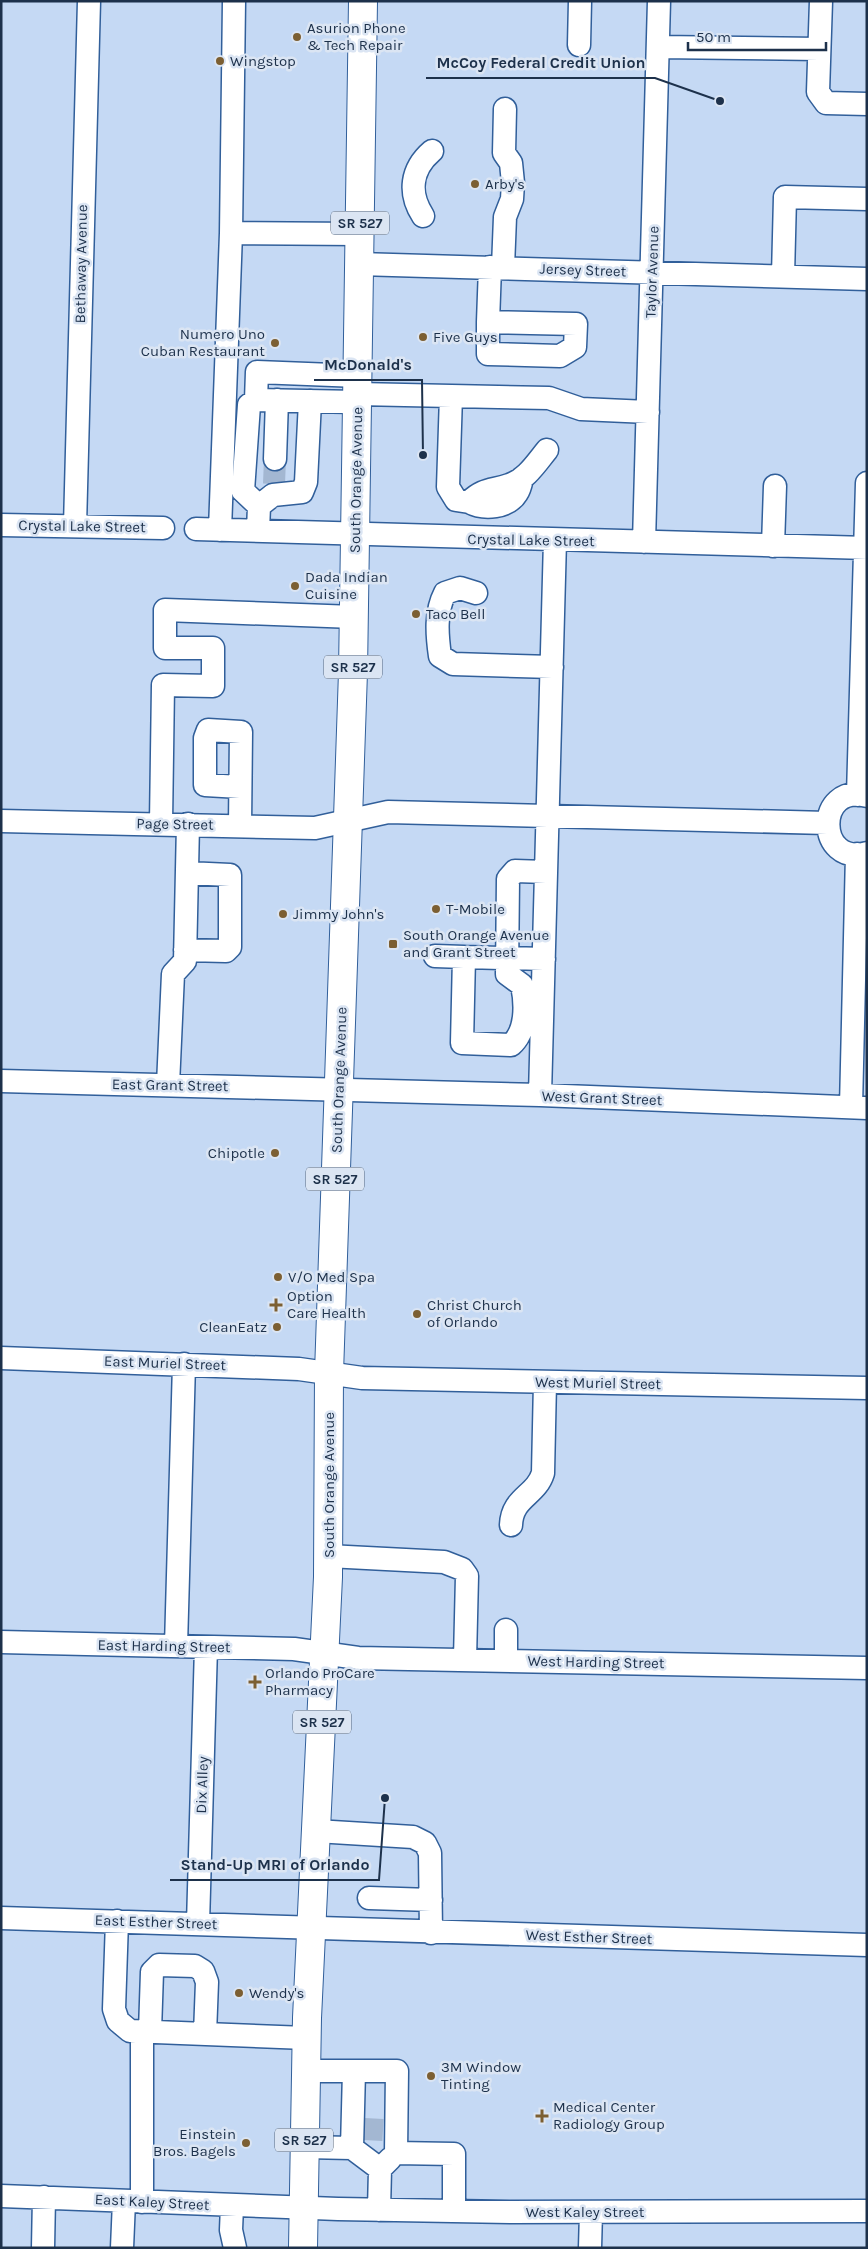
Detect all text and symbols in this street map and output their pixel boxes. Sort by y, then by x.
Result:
place label: Asurion Phone & Tech Repair [307,19,406,54]
scale bar [688,20,826,52]
text: 50 m [696,28,731,46]
marker: Asurion Phone & Tech Repair [291,31,303,43]
callout: McCoy Federal Credit Union [426,47,655,78]
place label: Wingstop [230,52,296,70]
text: McCoy Federal Credit Union [437,53,645,72]
marker: Wingstop [214,55,226,67]
place label: Arby's [485,175,525,193]
marker: Arby's [469,178,481,190]
street label: Bethaway Avenue [71,204,91,324]
road number: SR 527 [331,212,389,234]
street label: Taylor Avenue [641,226,663,318]
street label: Jersey Street [539,259,627,281]
place label: Numero Uno Cuban Restaurant [141,325,265,360]
place label: Five Guys [433,328,498,346]
marker: Five Guys [417,331,429,343]
marker: Numero Uno Cuban Restaurant [269,337,281,349]
callout: McDonald's [314,349,422,380]
text: McDonald's [324,355,412,374]
street label: South Orange Avenue [346,407,366,553]
street label: Crystal Lake Street [18,516,146,536]
street label: Crystal Lake Street [467,530,595,550]
place label: Dada Indian Cuisine [305,568,388,603]
marker: Dada Indian Cuisine [289,580,301,592]
place label: Taco Bell [426,605,485,623]
marker: Taco Bell [410,608,422,620]
road number: SR 527 [324,656,382,679]
street label: Page Street [136,814,214,834]
place label: T-Mobile [446,900,505,918]
marker: T-Mobile [430,903,442,915]
place label: Jimmy John's [293,905,384,923]
marker: Jimmy John's [277,908,289,920]
place label: South Orange Avenue and Grant Street [403,926,549,961]
marker: South Orange Avenue and Grant Street [387,938,399,950]
street label: South Orange Avenue [327,1007,351,1153]
street label: East Grant Street [112,1075,229,1095]
street label: West Grant Street [541,1087,663,1109]
place label: Chipotle [208,1144,265,1162]
marker: Chipotle [269,1147,281,1159]
road number: SR 527 [306,1168,364,1190]
place label: V/O Med Spa [288,1268,375,1286]
marker: V/O Med Spa [272,1271,284,1283]
place label: Option Care Health [287,1287,366,1322]
place label: Christ Church of Orlando [427,1296,522,1331]
marker: Option Care Health [269,1298,283,1312]
marker: Christ Church of Orlando [411,1308,423,1320]
place label: CleanEatz [199,1318,267,1336]
marker: CleanEatz [271,1321,283,1333]
street label: East Muriel Street [104,1352,227,1374]
street label: West Muriel Street [535,1373,662,1393]
street label: South Orange Avenue [320,1412,338,1558]
street label: East Harding Street [97,1636,231,1656]
street label: West Harding Street [527,1652,665,1672]
place label: Orlando ProCare Pharmacy [265,1664,375,1699]
marker: Orlando ProCare Pharmacy [249,1676,261,1688]
road number: SR 527 [293,1710,351,1734]
street label: Dix Alley [192,1756,212,1814]
callout: Stand-Up MRI of Orlando [170,1849,379,1880]
text: Stand-Up MRI of Orlando [181,1855,369,1874]
street label: East Esther Street [94,1911,218,1933]
street label: West Esther Street [525,1926,653,1948]
place label: Wendy's [249,1984,304,2002]
marker: Wendy's [233,1987,245,1999]
place label: 3M Window Tinting [441,2058,521,2093]
marker: 3M Window Tinting [425,2070,437,2082]
place label: Medical Center Radiology Group [553,2098,665,2133]
marker: Medical Center Radiology Group [535,2109,549,2123]
place label: Einstein Bros. Bagels [153,2125,236,2160]
road number: SR 527 [275,2128,333,2152]
marker: Einstein Bros. Bagels [240,2137,252,2149]
street label: East Kaley Street [94,2190,210,2214]
street label: West Kaley Street [526,2203,645,2221]

